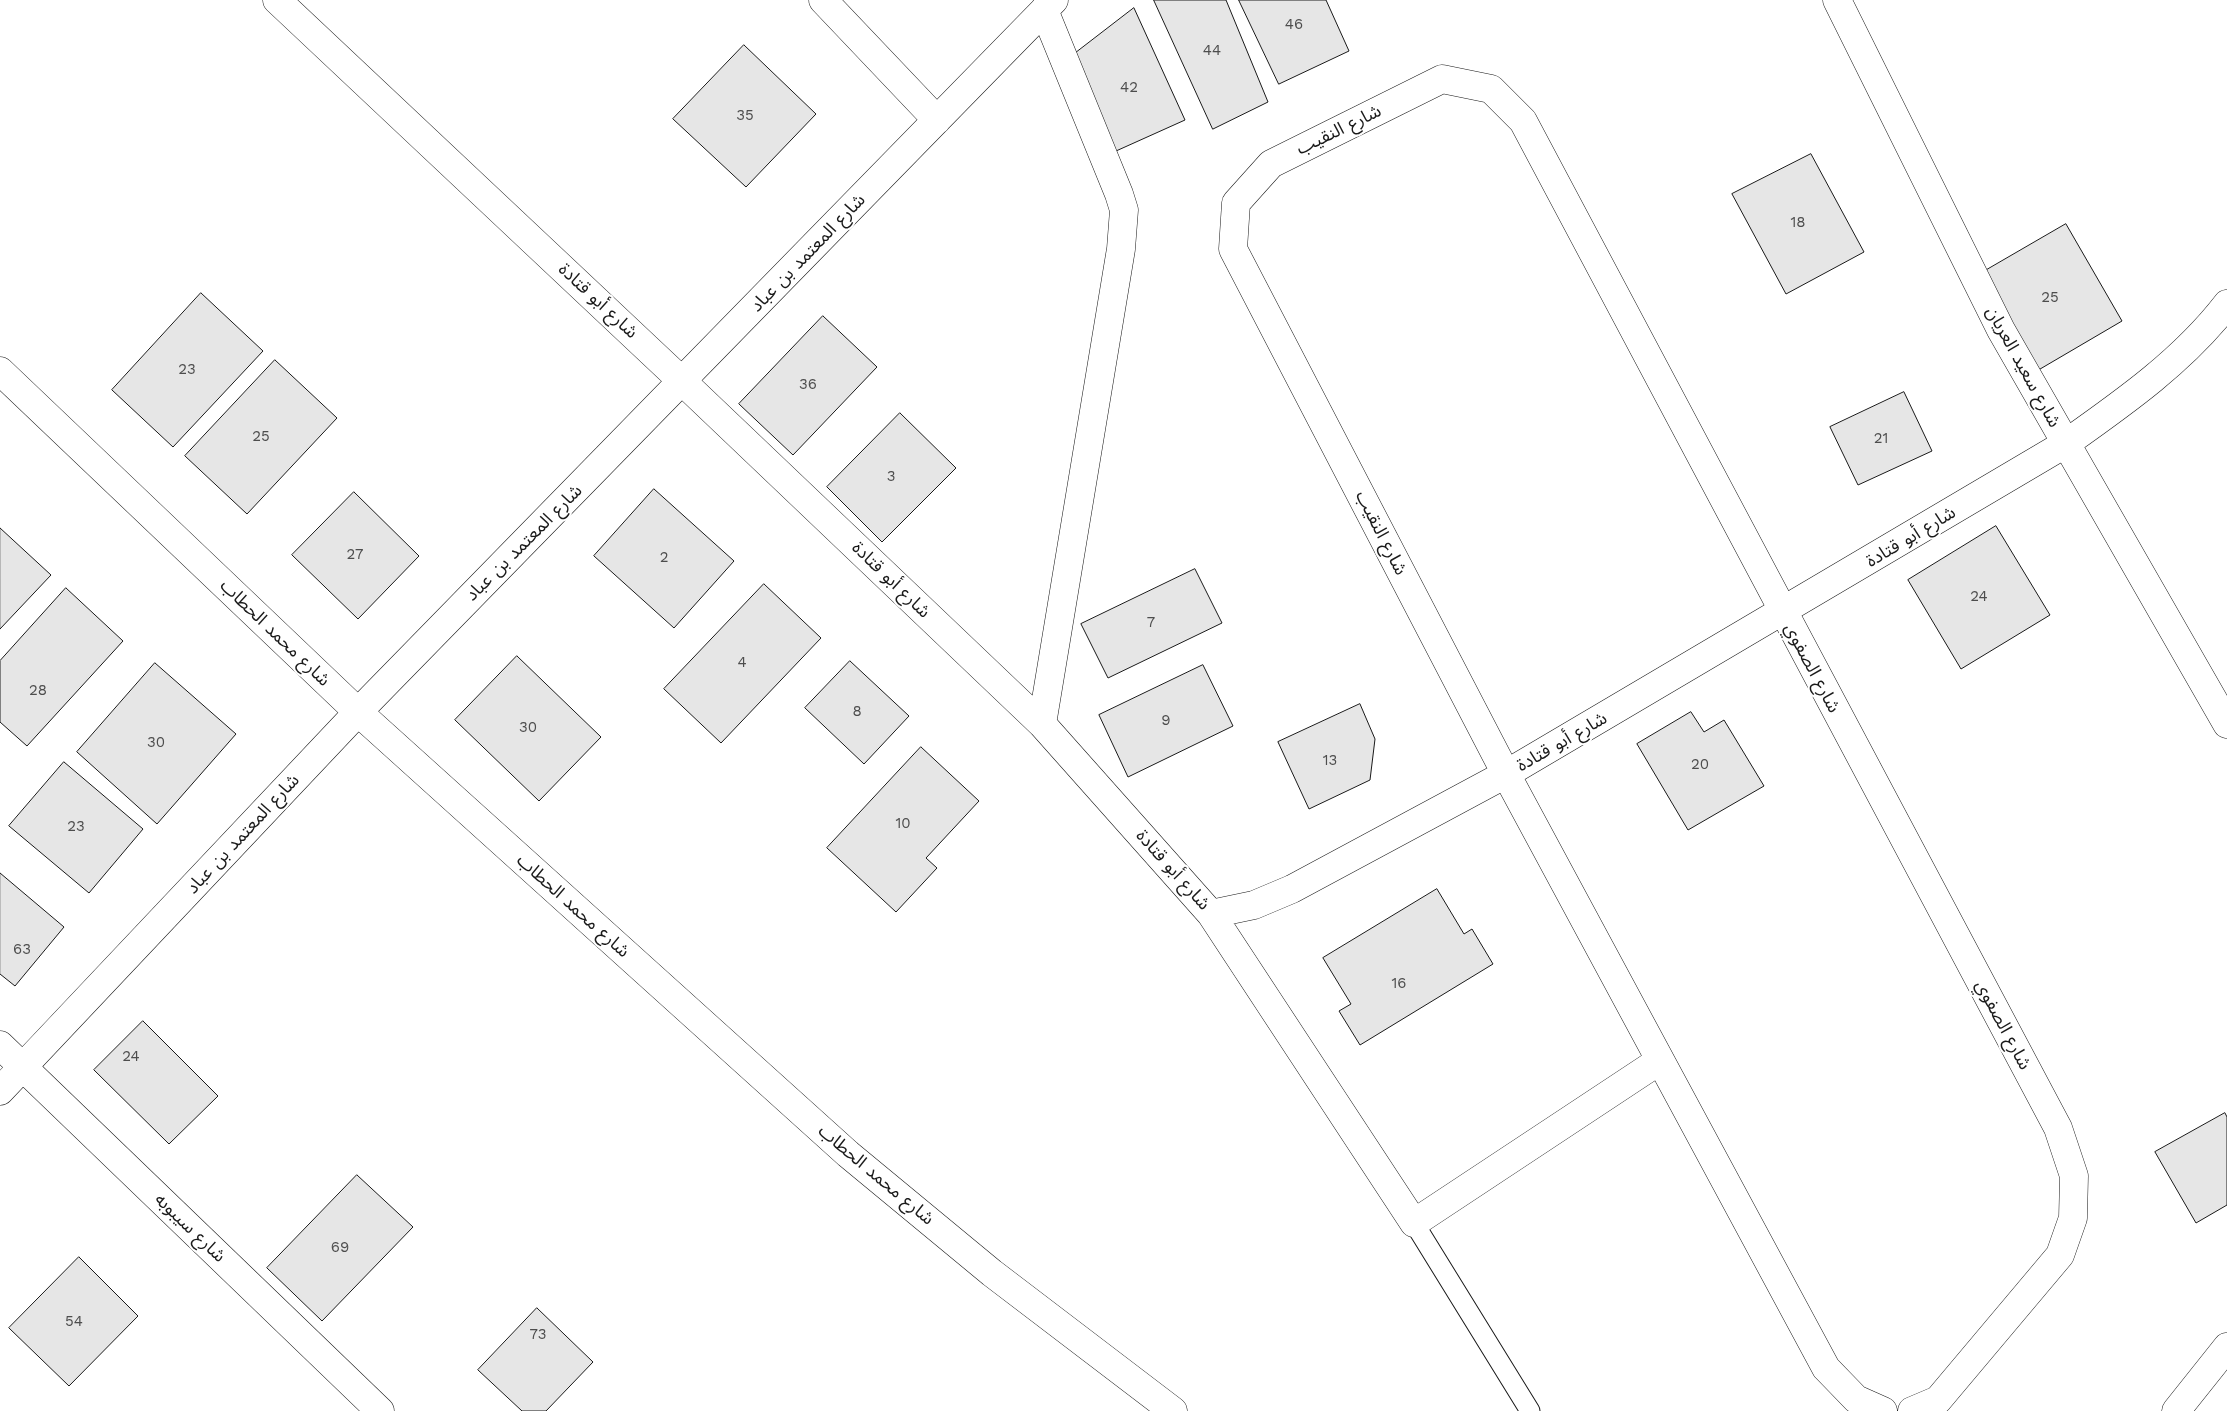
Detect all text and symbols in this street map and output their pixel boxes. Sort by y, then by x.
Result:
house number: 46 [1285,16,1303,34]
house number: 44 [1203,42,1221,60]
house number: 42 [1120,79,1138,97]
street label: شارع النقيب [1293,100,1385,160]
house number: 35 [736,107,754,125]
street label: شارع المعتمد بن عباد [746,189,870,317]
house number: 18 [1790,214,1806,232]
street label: شارع أبو قتادة [554,259,642,343]
house number: 25 [2041,289,2059,307]
street label: شارع سعيد العريان [1981,303,2065,431]
house number: 23 [178,361,196,379]
house number: 36 [799,376,817,394]
house number: 25 [252,428,270,446]
house number: 21 [1874,430,1888,448]
house number: 3 [887,468,895,486]
street label: شارع المعتمد بن عباد [461,480,587,606]
street label: شارع النقيب [1351,487,1411,579]
street label: شارع أبو قتادة [1862,502,1960,572]
street label: شارع أبو قتادة [847,537,935,623]
house number: 27 [347,546,363,564]
house number: 2 [660,549,668,567]
street label: شارع محمد الحطاب [215,575,335,691]
house number: 24 [1970,588,1988,606]
house number: 7 [1147,614,1155,632]
street label: شارع الصفوي [1779,620,1845,716]
house number: 4 [737,654,747,672]
house number: 28 [29,682,47,700]
house number: 8 [852,703,862,721]
street label: شارع أبو قتادة [1513,707,1611,777]
house number: 9 [1161,712,1171,730]
house number: 30 [519,719,537,737]
house number: 30 [147,734,165,752]
house number: 13 [1323,752,1337,770]
house number: 20 [1691,756,1709,774]
street label: شارع المعتمد بن عباد [182,770,304,898]
house number: 10 [895,815,911,833]
house number: 23 [67,818,85,836]
street label: شارع أبو قتادة [1131,825,1215,915]
street label: شارع محمد الحطاب [512,850,634,962]
house number: 63 [13,941,31,959]
house number: 16 [1392,975,1406,993]
street label: شارع الصفوي [1970,977,2036,1073]
house number: 24 [122,1048,140,1066]
street label: شارع محمد الحطاب [814,1120,938,1230]
street label: شارع سيبوبه [150,1189,230,1267]
house number: 69 [331,1239,349,1257]
house number: 54 [65,1313,83,1331]
house number: 73 [529,1326,547,1344]

